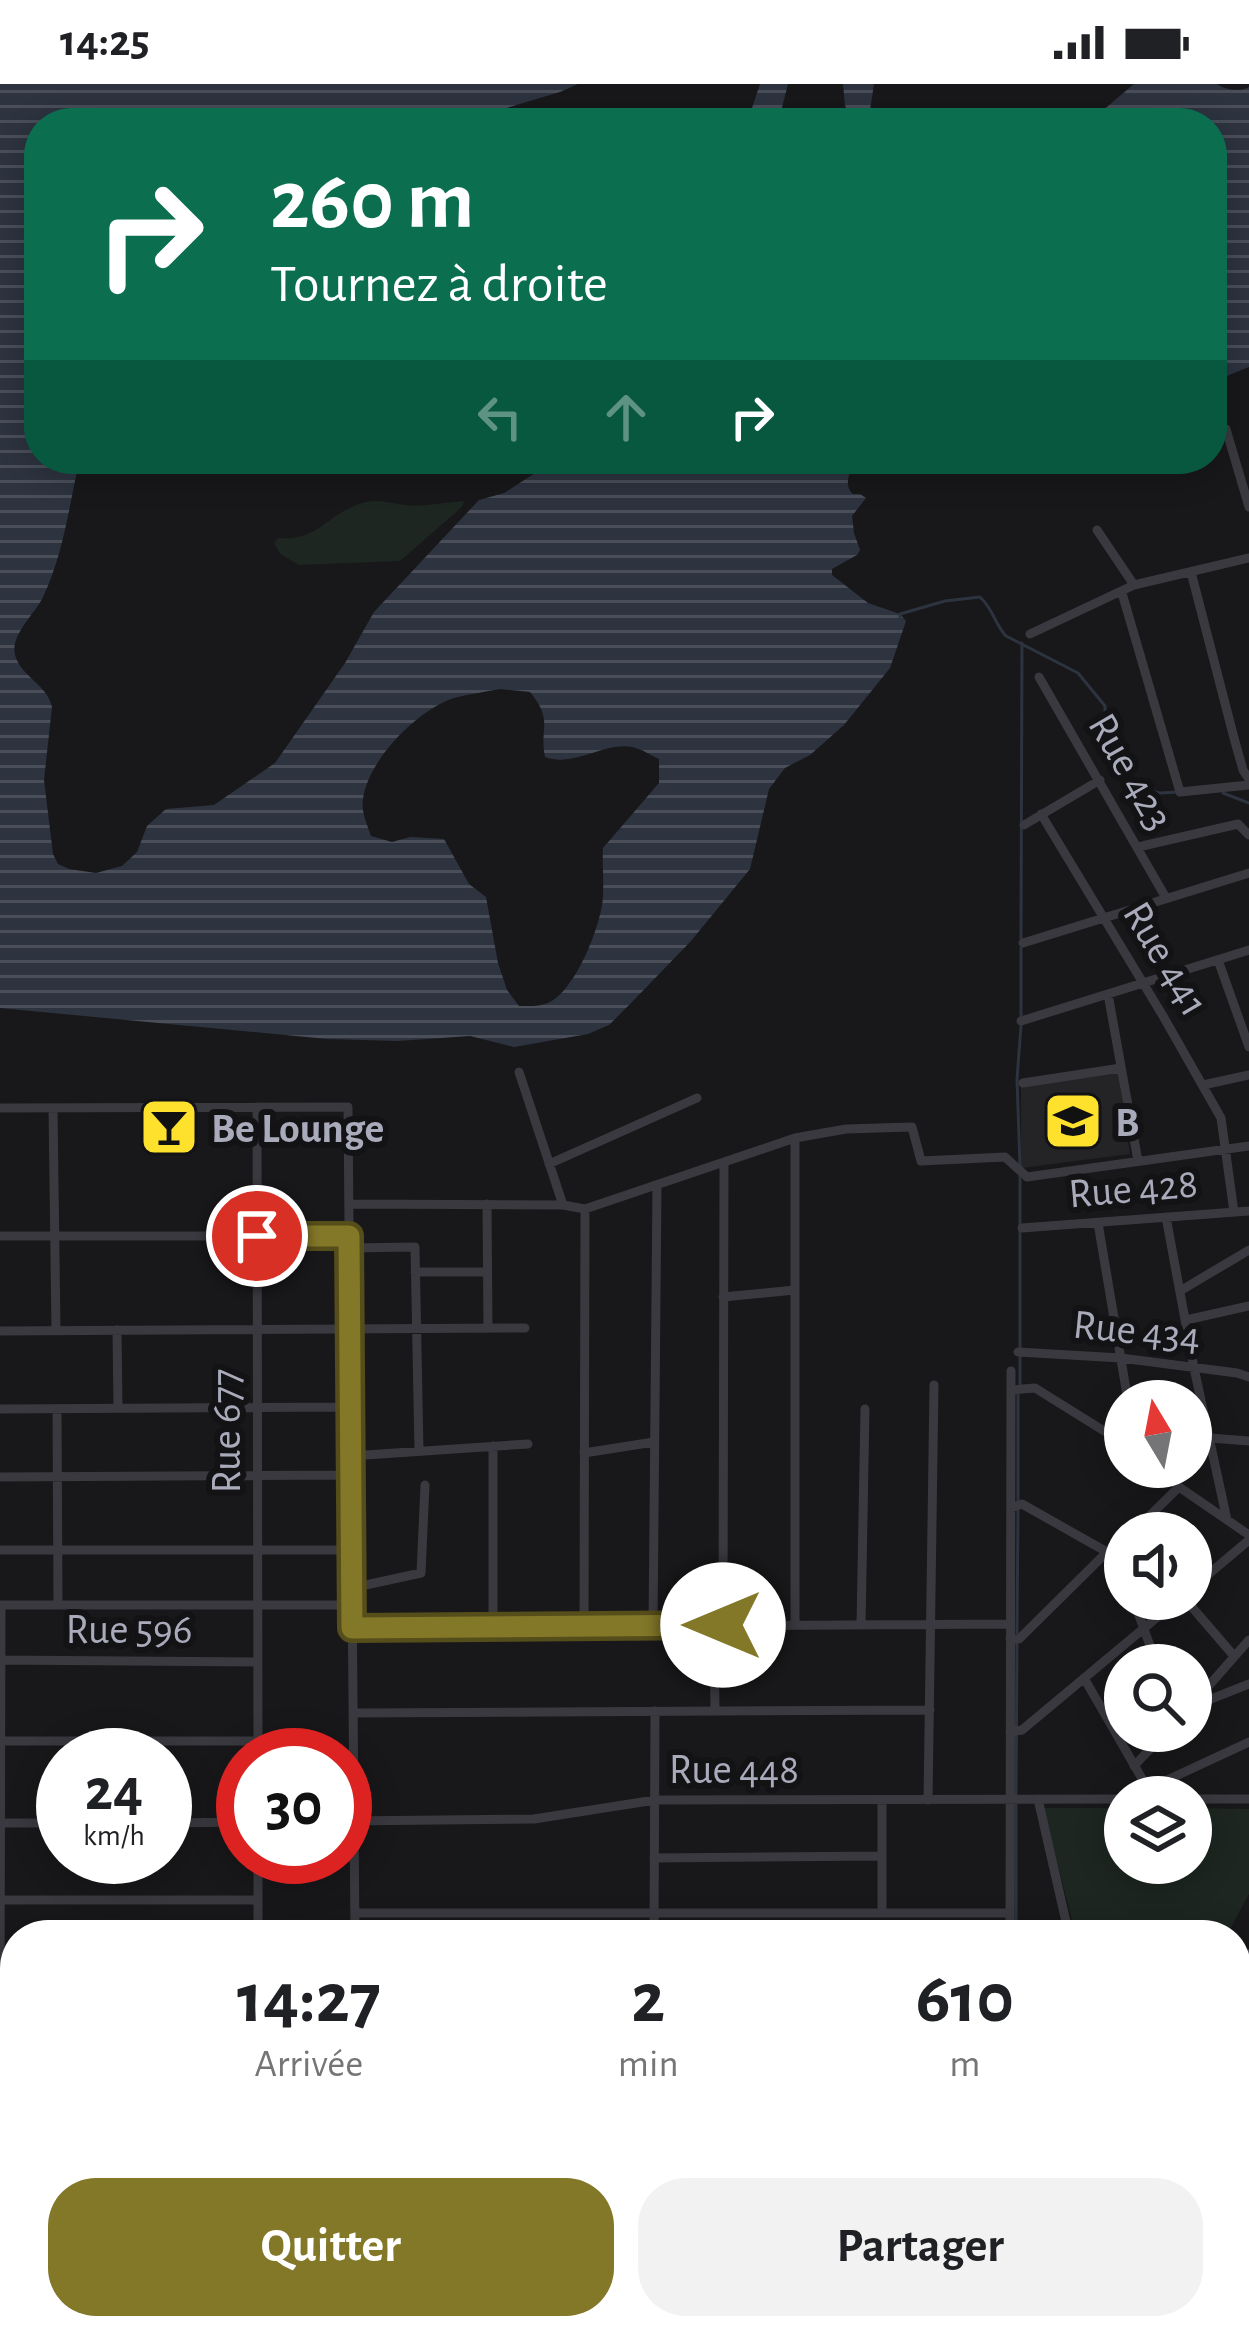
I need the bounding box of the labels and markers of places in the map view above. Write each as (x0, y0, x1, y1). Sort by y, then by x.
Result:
school or university icon: B (1042, 1090, 1104, 1152)
bar icon: Be Lounge (138, 1096, 200, 1158)
place label: B (1115, 1102, 1139, 1144)
place label: Be Lounge (211, 1108, 384, 1150)
pin (206, 1185, 308, 1287)

